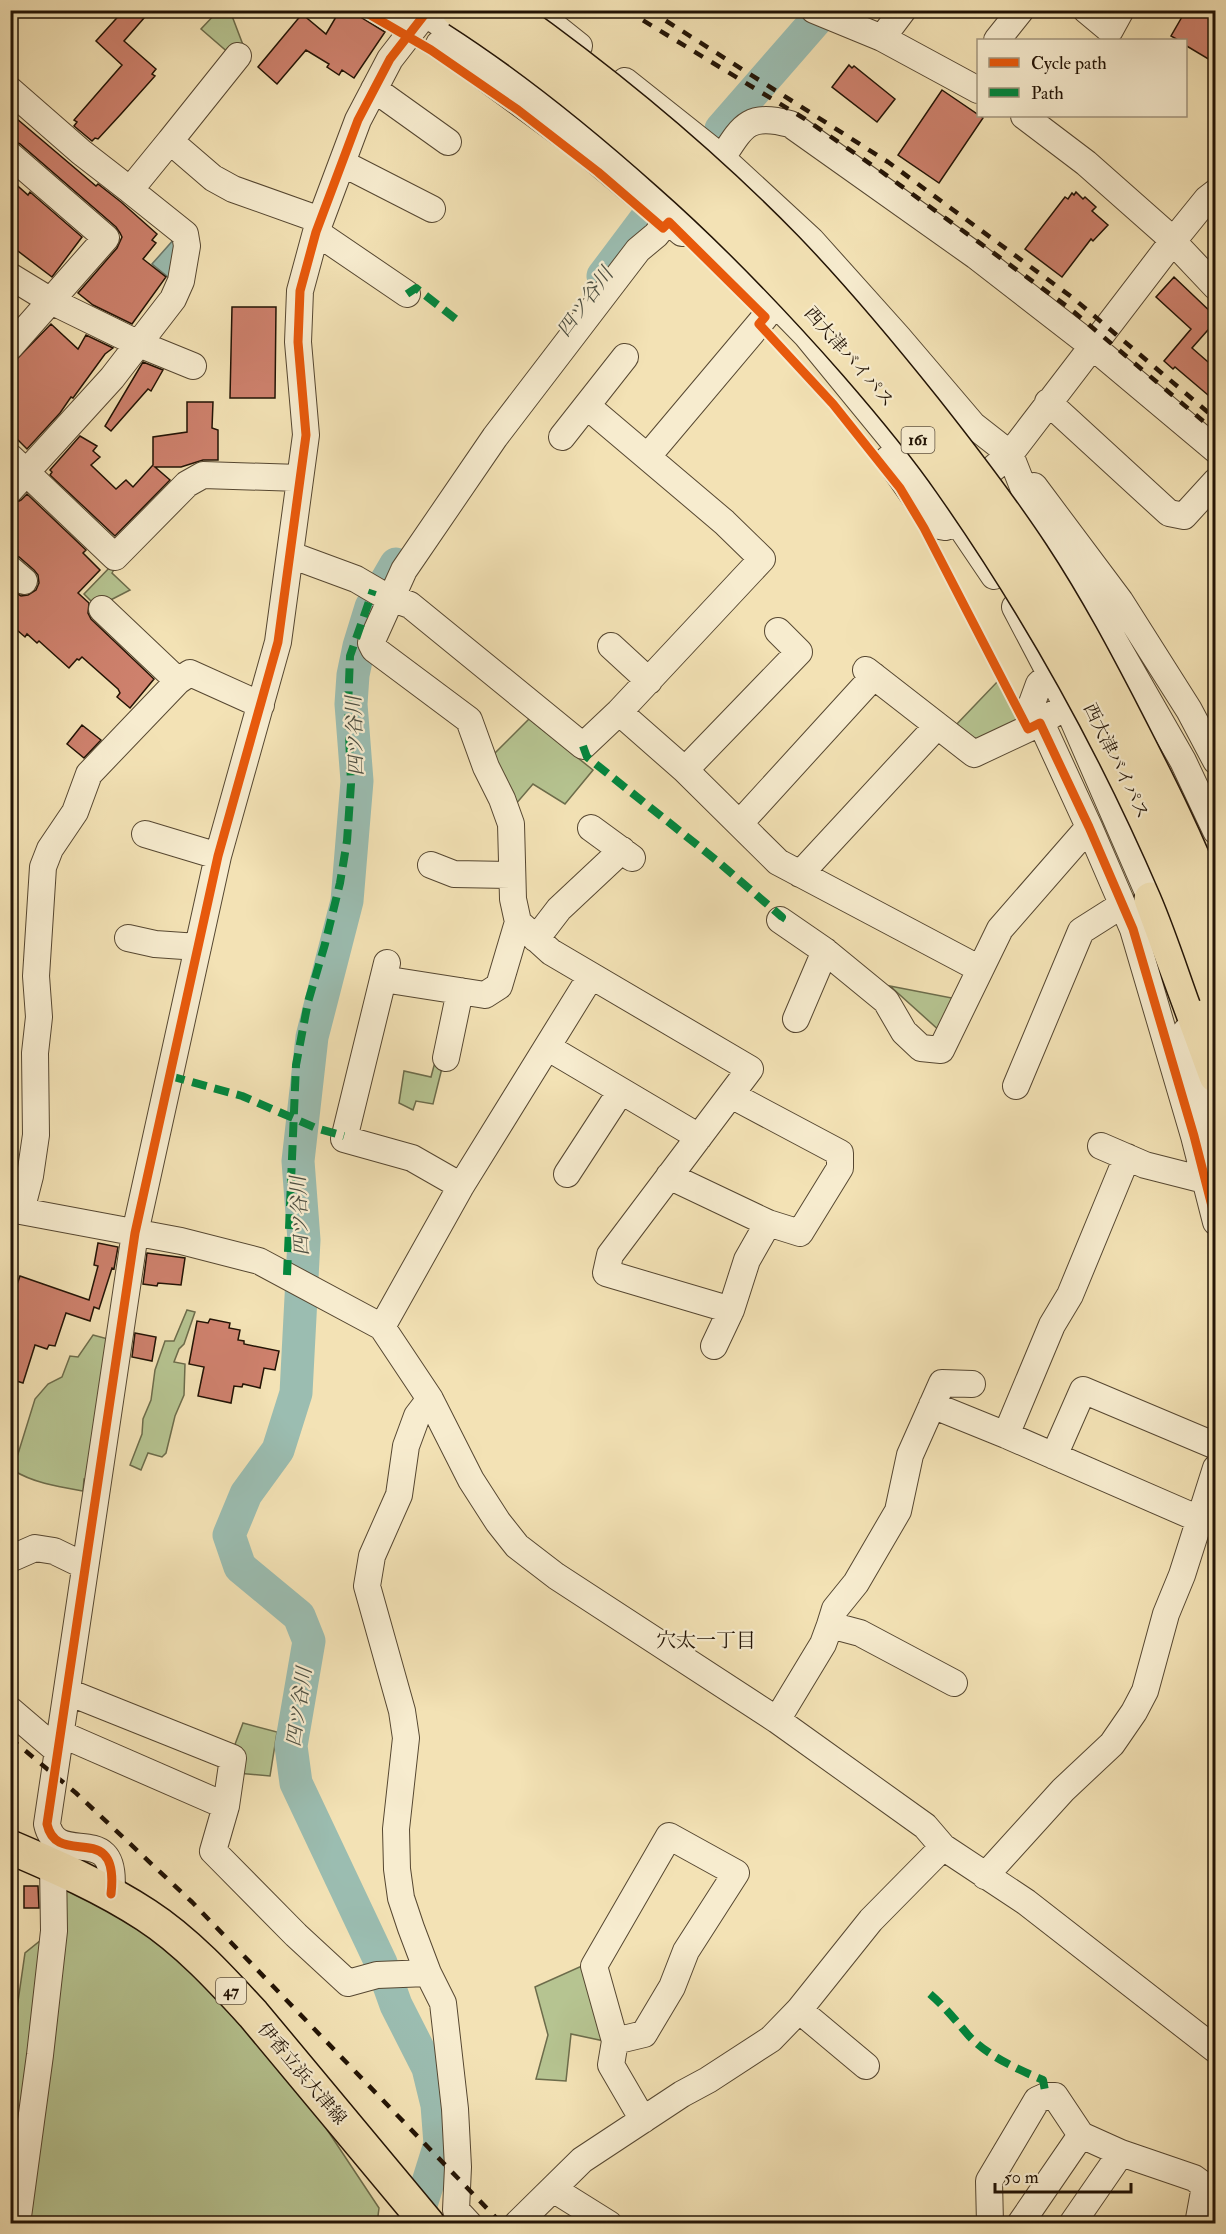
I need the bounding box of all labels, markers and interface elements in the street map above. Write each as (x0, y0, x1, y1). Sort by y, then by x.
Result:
legend (977, 39, 1187, 117)
text: Cycle path (1031, 52, 1107, 75)
text: Path (1031, 82, 1064, 105)
water label: 四ツ谷川 (551, 261, 620, 342)
street label: 西大津バイパス (799, 302, 899, 412)
road number: 161 (902, 427, 934, 453)
water label: 四ツ谷川 (341, 694, 369, 776)
street label: 西大津バイパス (1078, 699, 1154, 823)
water label: 四ツ谷川 (285, 1173, 315, 1257)
district label: 穴太一丁目 (656, 1628, 756, 1653)
water label: 四ツ谷川 (281, 1664, 317, 1748)
road number: 47 (216, 1978, 246, 2004)
street label: 伊香立浜大津線 (253, 2018, 351, 2130)
scale bar (995, 2156, 1132, 2194)
text: 50 m (1004, 2166, 1039, 2189)

